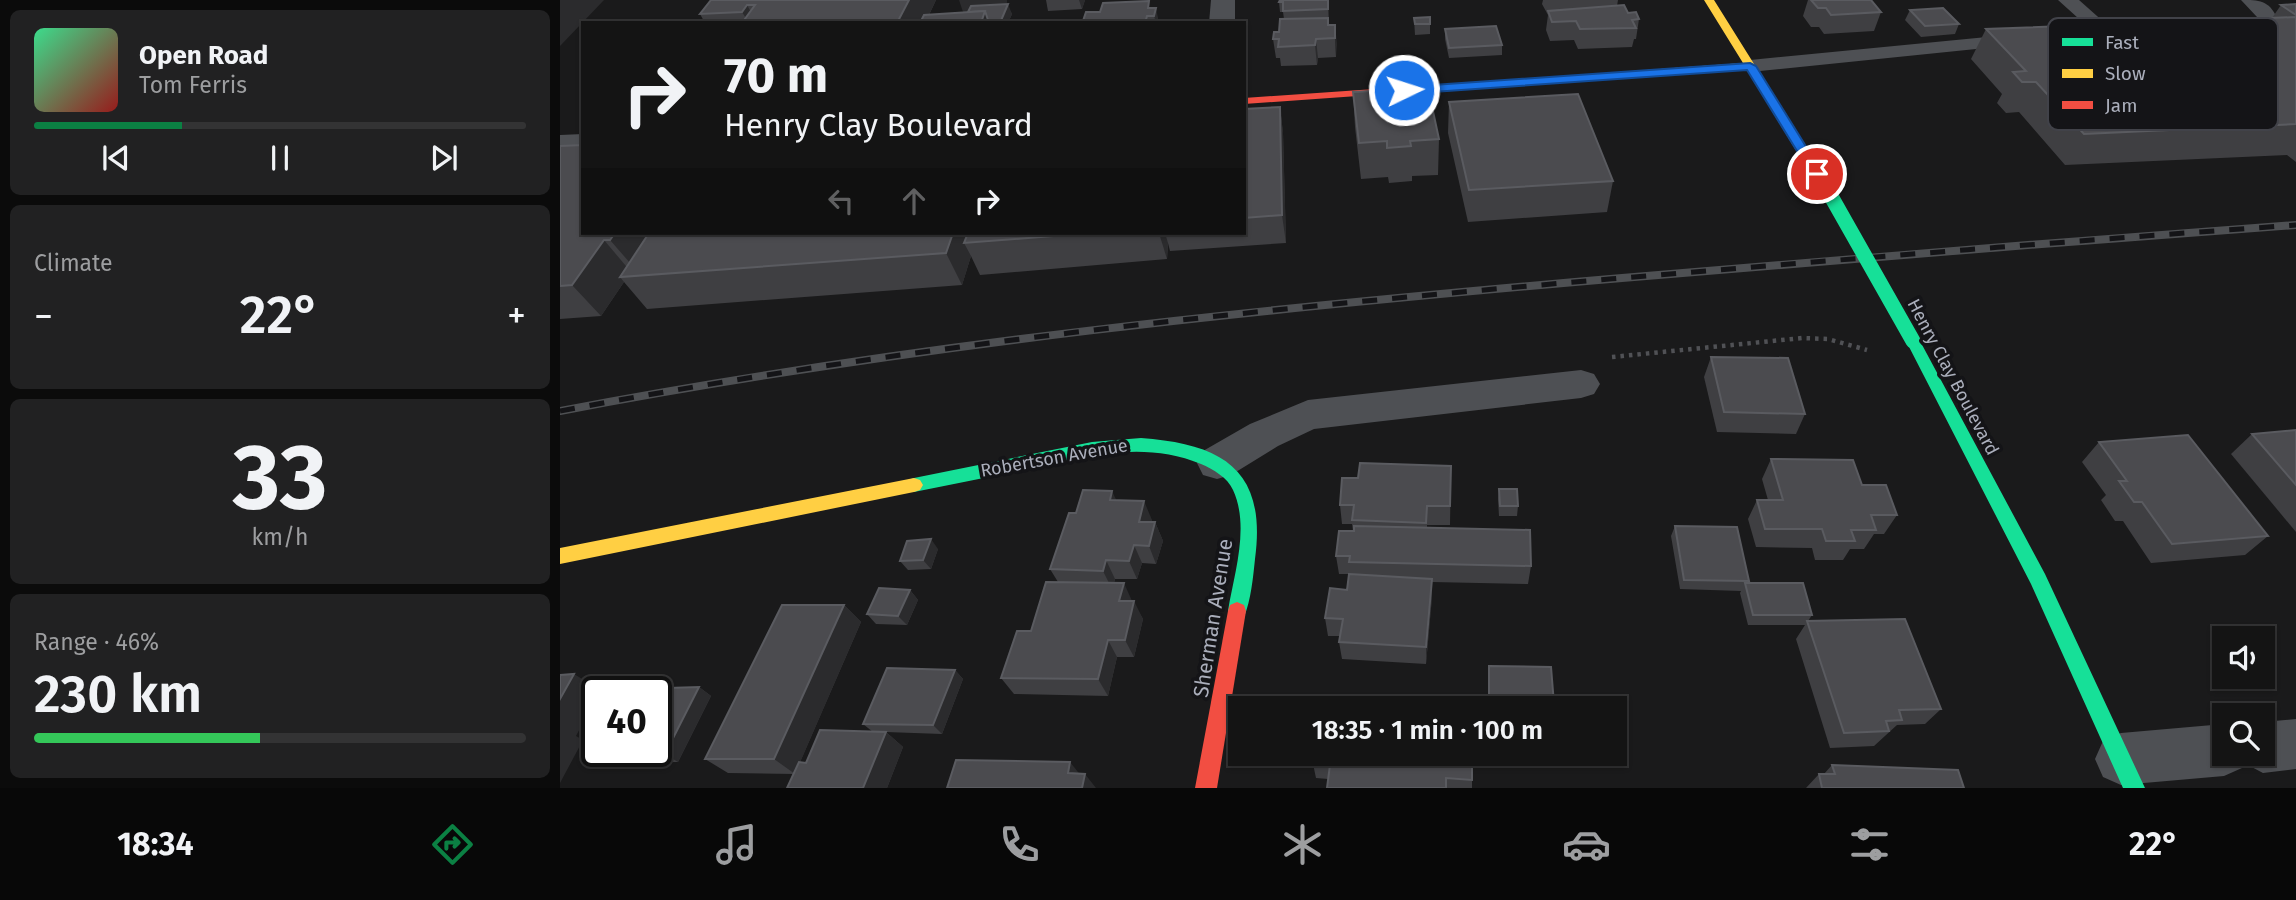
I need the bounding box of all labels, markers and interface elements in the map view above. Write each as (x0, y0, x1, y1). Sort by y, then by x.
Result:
legend (2048, 18, 2278, 130)
text: Fast (2105, 31, 2139, 54)
text: Open Road (139, 40, 268, 71)
text: 70 m (724, 46, 828, 105)
icon: right (609, 49, 700, 140)
position arrow (1367, 53, 1441, 127)
text: Slow (2105, 62, 2146, 85)
text: Tom Ferris (139, 71, 247, 99)
text: Jam (2105, 94, 2137, 117)
text: Henry Clay Boulevard (724, 106, 1033, 144)
icon: previous (97, 139, 135, 177)
icon: pause (261, 139, 299, 177)
icon: next (425, 139, 463, 177)
pin (1787, 144, 1847, 204)
icon: arrive (1798, 155, 1836, 193)
icon: left (822, 182, 860, 220)
icon: ahead (895, 182, 933, 220)
icon: right (968, 182, 1006, 220)
text: Climate (34, 249, 113, 277)
text: 22° (240, 284, 320, 347)
text: − (34, 293, 53, 339)
text: + (507, 293, 526, 339)
street label: Henry Clay Boulevard (1902, 295, 2004, 459)
text: 33 (233, 423, 327, 532)
street label: Robertson Avenue (979, 434, 1129, 482)
text: km/h (252, 523, 308, 551)
street label: Sherman Avenue (1188, 537, 1238, 699)
map controls (2212, 626, 2275, 766)
button: sound (2212, 626, 2275, 689)
text: Range · 46% (34, 628, 159, 656)
text: 230 km (34, 663, 202, 726)
speed limit sign: 40 (581, 676, 672, 767)
button: search (2212, 703, 2275, 766)
text: 18:35 · 1 min · 100 m (1312, 715, 1543, 746)
icon: directions (428, 820, 477, 869)
icon: music (712, 820, 761, 869)
icon: phone (995, 820, 1044, 869)
icon: climate (1278, 820, 1327, 869)
icon: car (1562, 820, 1611, 869)
icon: filters (1845, 820, 1894, 869)
text: 18:34 (117, 825, 194, 863)
text: 22° (2129, 825, 2179, 863)

